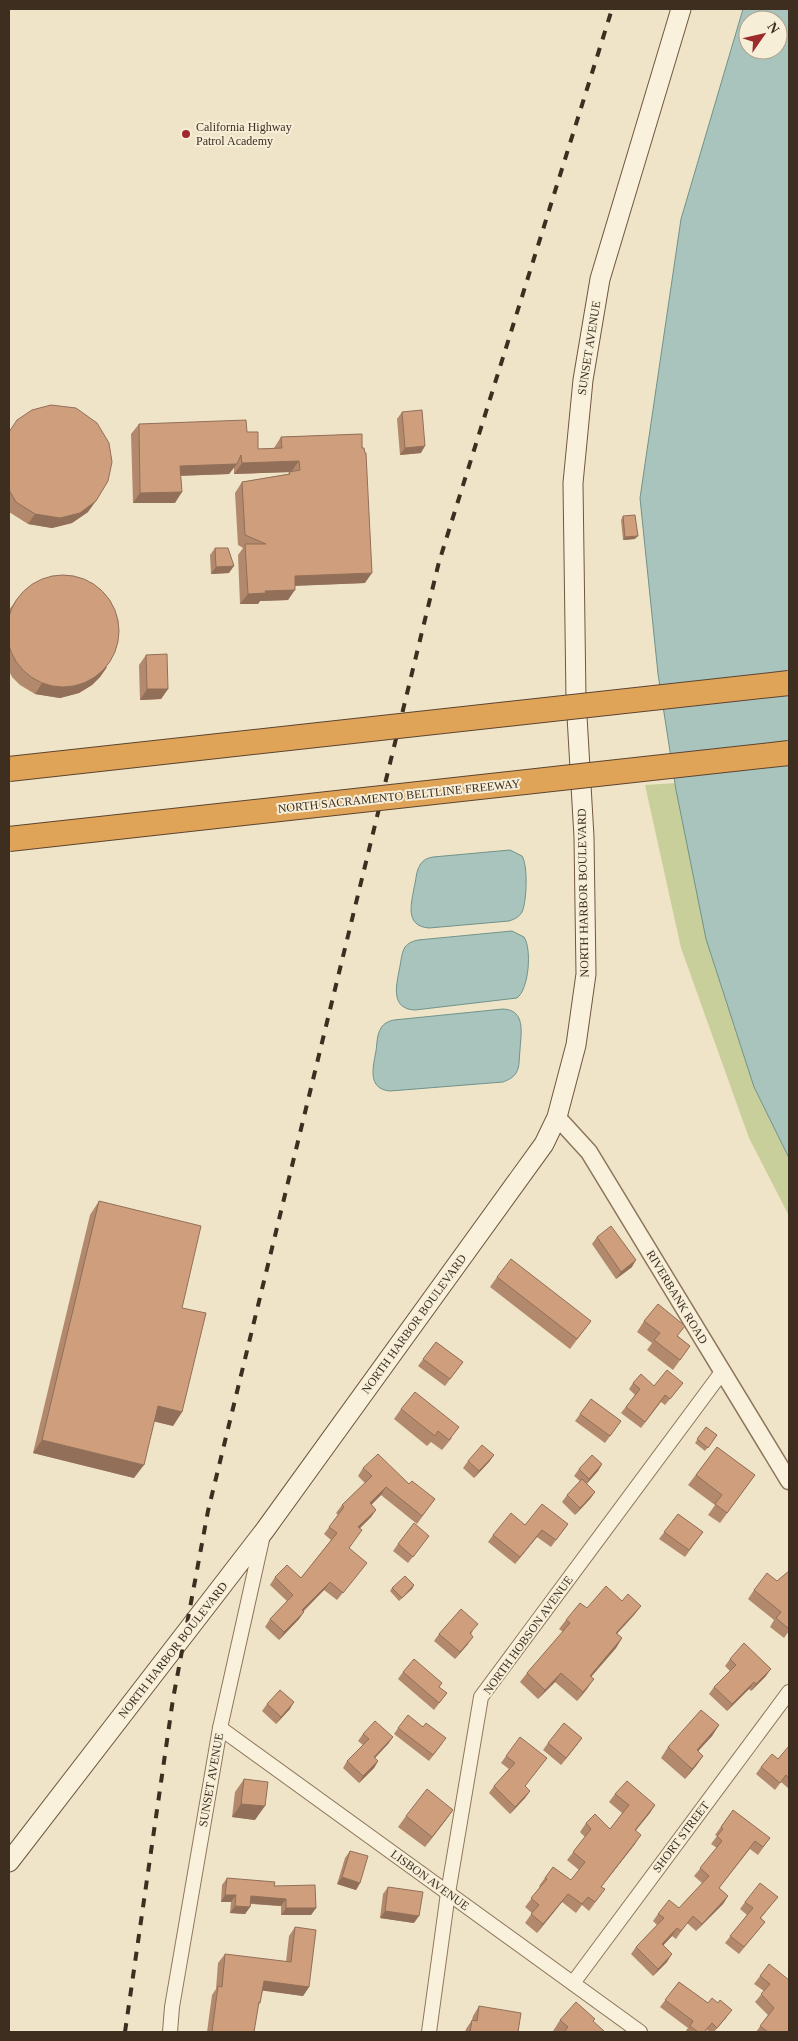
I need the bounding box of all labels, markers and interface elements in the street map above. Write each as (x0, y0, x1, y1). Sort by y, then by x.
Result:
north arrow (738, 10, 788, 60)
text: N (764, 20, 782, 36)
place label: California Highway Patrol Academy (196, 120, 292, 148)
marker: California Highway Patrol Academy (180, 128, 192, 140)
street label: SUNSET AVENUE (575, 300, 603, 396)
street label: NORTH SACRAMENTO BELTLINE FREEWAY (277, 776, 521, 816)
street label: NORTH HARBOR BOULEVARD (575, 808, 591, 978)
street label: RIVERBANK ROAD (643, 1248, 711, 1347)
street label: NORTH HARBOR BOULEVARD (359, 1251, 470, 1397)
street label: NORTH HOBSON AVENUE (480, 1573, 576, 1697)
street label: NORTH HARBOR BOULEVARD (115, 1579, 231, 1721)
street label: SUNSET AVENUE (196, 1732, 226, 1828)
street label: SHORT STREET (650, 1798, 713, 1875)
street label: LISBON AVENUE (388, 1847, 472, 1913)

